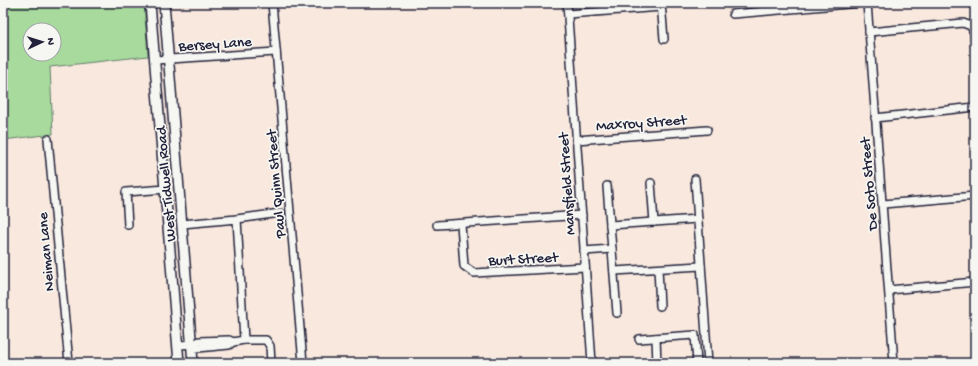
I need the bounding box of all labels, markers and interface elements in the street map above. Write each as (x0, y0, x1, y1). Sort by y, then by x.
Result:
north arrow (22, 22, 62, 62)
street label: Bersey Lane (177, 33, 253, 57)
text: N (44, 37, 56, 45)
street label: Maxroy Street (595, 112, 689, 136)
street label: West Tidwell Road (153, 124, 181, 242)
street label: Paul Quinn Street (263, 127, 291, 240)
street label: Mansfield Street (555, 130, 581, 236)
street label: De Soto Street (857, 135, 883, 232)
street label: Neiman Lane (35, 211, 59, 292)
street label: Burt Street (487, 249, 560, 271)

